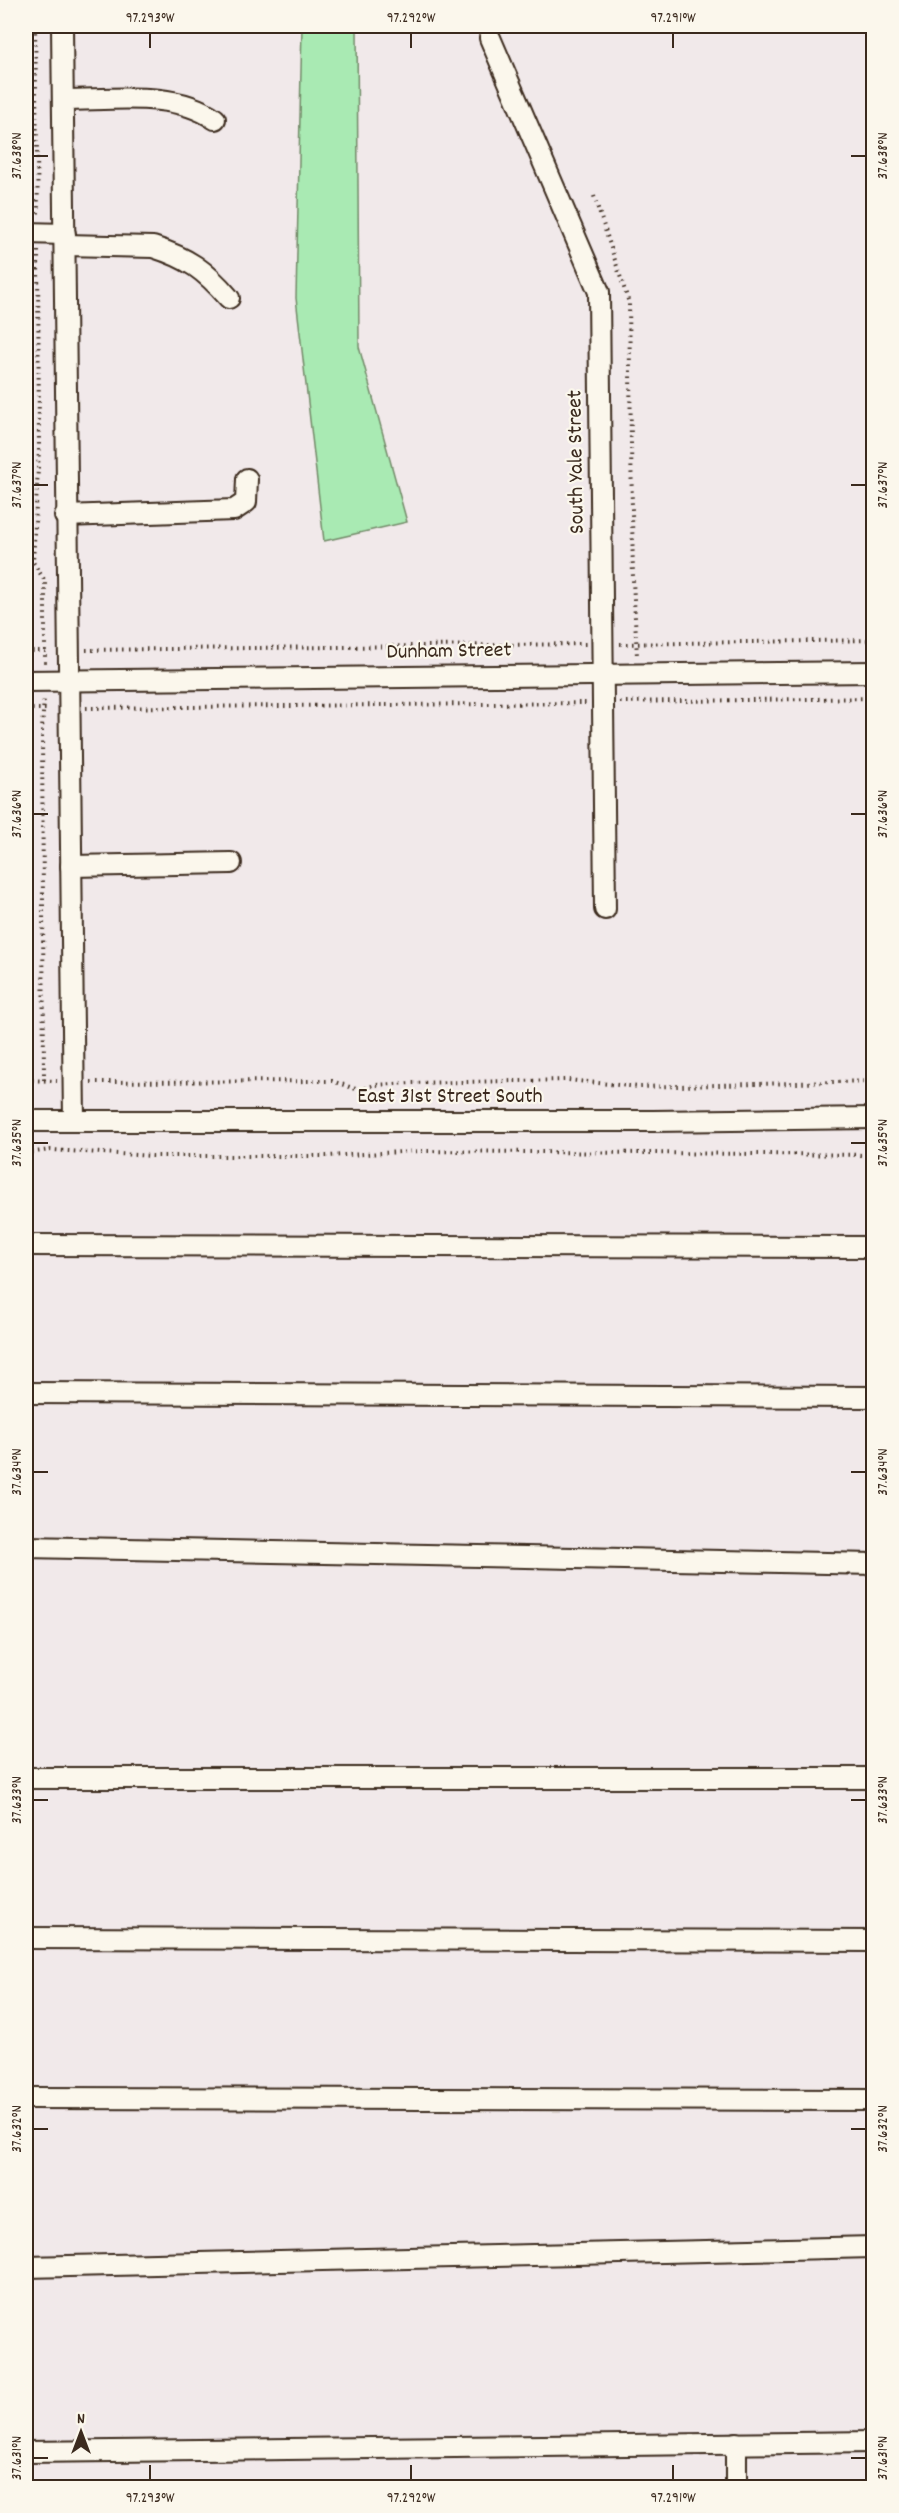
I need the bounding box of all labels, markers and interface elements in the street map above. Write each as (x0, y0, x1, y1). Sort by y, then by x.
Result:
text: 97.293°W (126, 8, 175, 30)
text: 97.292°W (387, 8, 436, 30)
text: 97.291°W (650, 8, 696, 30)
text: 37.638°N (7, 132, 29, 180)
text: 37.638°N (873, 132, 895, 180)
street label: South Yale Street (560, 390, 594, 534)
text: 37.637°N (7, 462, 29, 508)
text: 37.637°N (873, 462, 895, 508)
street label: Dunham Street (386, 635, 512, 669)
text: 37.636°N (7, 790, 29, 838)
text: 37.636°N (873, 790, 895, 838)
street label: East 31st Street South (357, 1082, 543, 1113)
text: 37.635°N (7, 1119, 29, 1167)
text: 37.635°N (873, 1119, 895, 1167)
text: 37.634°N (7, 1448, 29, 1496)
text: 37.634°N (873, 1448, 895, 1496)
text: 37.633°N (7, 1776, 29, 1824)
text: 37.633°N (873, 1776, 895, 1824)
text: 37.632°N (7, 2105, 29, 2153)
text: 37.632°N (873, 2105, 895, 2153)
north arrow (51, 2402, 111, 2462)
text: N (77, 2408, 85, 2431)
text: 37.631°N (7, 2436, 29, 2480)
text: 37.631°N (873, 2436, 895, 2480)
text: 97.293°W (126, 2488, 175, 2510)
text: 97.292°W (387, 2488, 436, 2510)
text: 97.291°W (650, 2488, 696, 2510)

